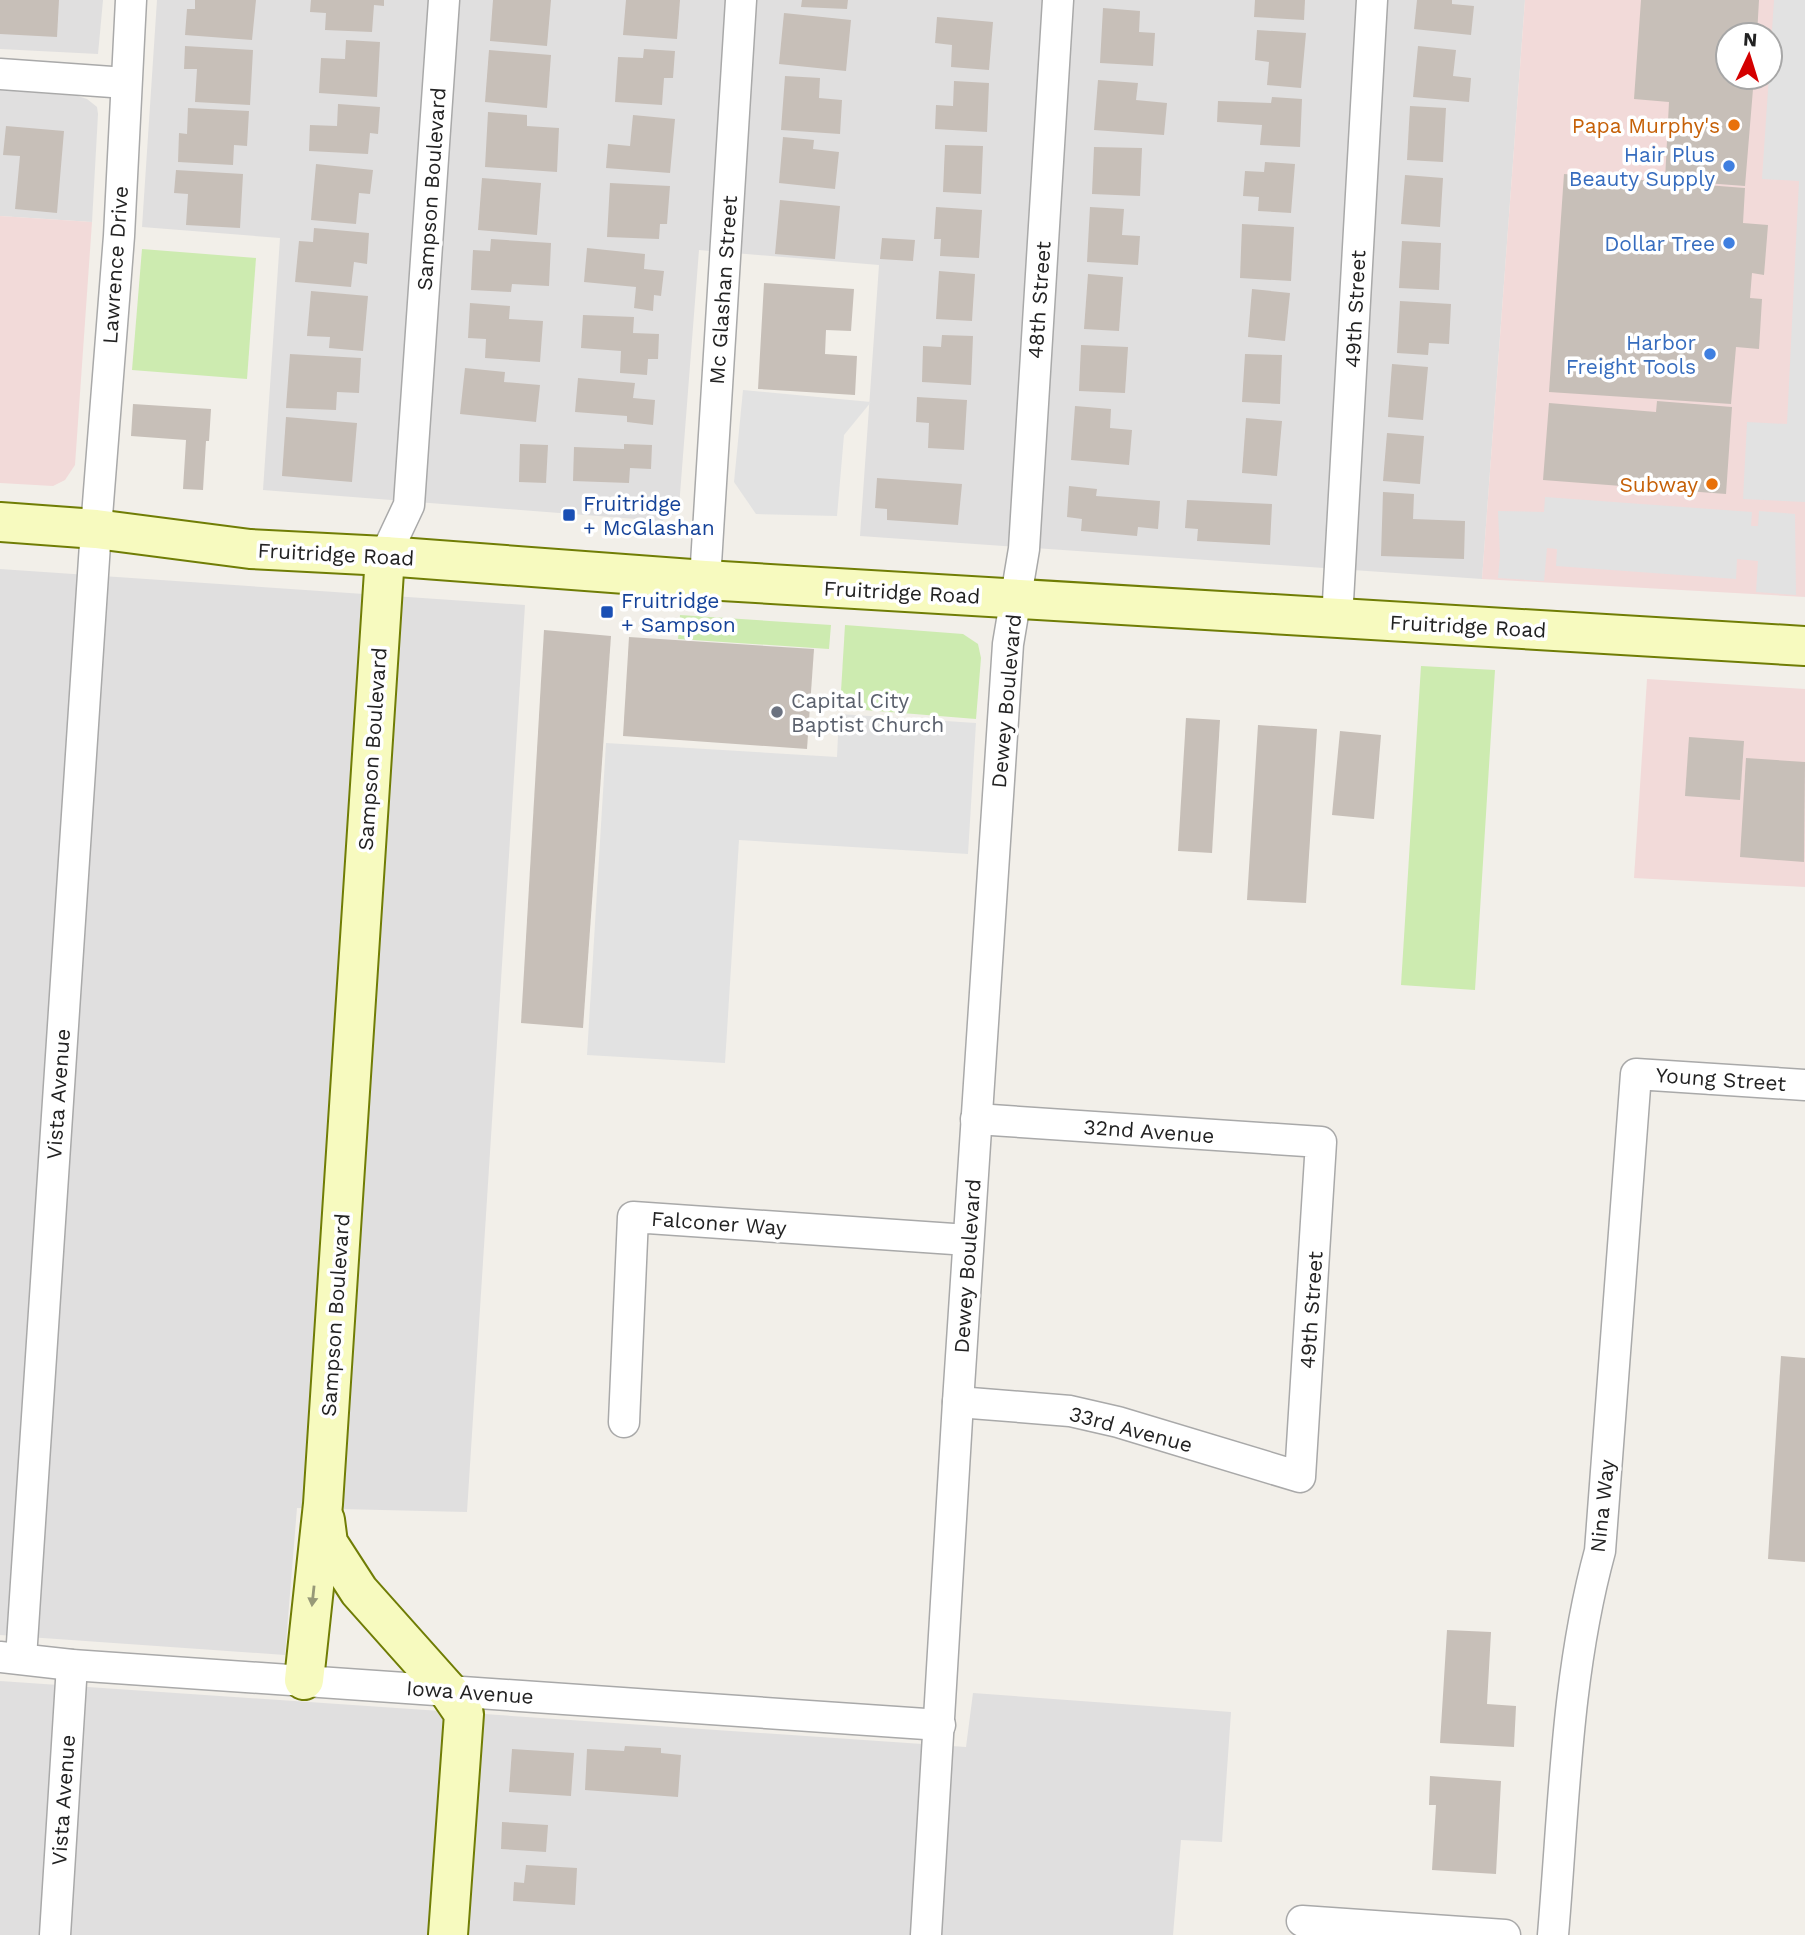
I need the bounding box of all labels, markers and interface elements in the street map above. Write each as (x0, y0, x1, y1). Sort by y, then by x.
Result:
north arrow (1714, 21, 1784, 91)
text: N (1742, 28, 1758, 52)
street label: Sampson Boulevard (411, 87, 451, 291)
place label: Papa Murphy's (1572, 113, 1720, 138)
marker: Papa Murphy's (1726, 117, 1742, 133)
place label: Hair Plus Beauty Supply (1569, 142, 1715, 191)
marker: Hair Plus Beauty Supply (1721, 158, 1737, 174)
street label: Lawrence Drive (97, 185, 133, 345)
street label: Mc Glashan Street (704, 194, 742, 385)
place label: Dollar Tree (1604, 231, 1715, 256)
marker: Dollar Tree (1721, 235, 1737, 251)
street label: 48th Street (1022, 240, 1056, 360)
street label: 49th Street (1339, 249, 1371, 369)
place label: Harbor Freight Tools (1566, 330, 1696, 379)
marker: Harbor Freight Tools (1702, 346, 1718, 362)
place label: Subway (1619, 472, 1698, 497)
marker: Subway (1704, 476, 1720, 492)
place label: Fruitridge + McGlashan (583, 491, 715, 540)
marker: Fruitridge + McGlashan (561, 507, 577, 523)
street label: Fruitridge Road (257, 537, 415, 571)
street label: Fruitridge Road (823, 575, 981, 609)
place label: Fruitridge + Sampson (621, 588, 736, 637)
marker: Fruitridge + Sampson (599, 604, 615, 620)
street label: Fruitridge Road (1389, 609, 1547, 643)
street label: Dewey Boulevard (986, 613, 1026, 789)
street label: Sampson Boulevard (352, 647, 392, 851)
place label: Capital City Baptist Church (791, 688, 944, 737)
marker: Capital City Baptist Church (769, 704, 785, 720)
street label: Vista Avenue (41, 1028, 75, 1160)
street label: Young Street (1655, 1062, 1787, 1096)
street label: 32nd Avenue (1083, 1114, 1215, 1148)
street label: Dewey Boulevard (948, 1178, 986, 1354)
street label: Falconer Way (650, 1206, 788, 1240)
street label: Sampson Boulevard (315, 1213, 355, 1417)
street label: 49th Street (1294, 1250, 1328, 1370)
street label: 33rd Avenue (1067, 1401, 1195, 1457)
street label: Nina Way (1585, 1458, 1619, 1554)
one-way arrow (307, 1585, 318, 1607)
street label: Iowa Avenue (405, 1675, 535, 1709)
street label: Vista Avenue (46, 1734, 80, 1866)

